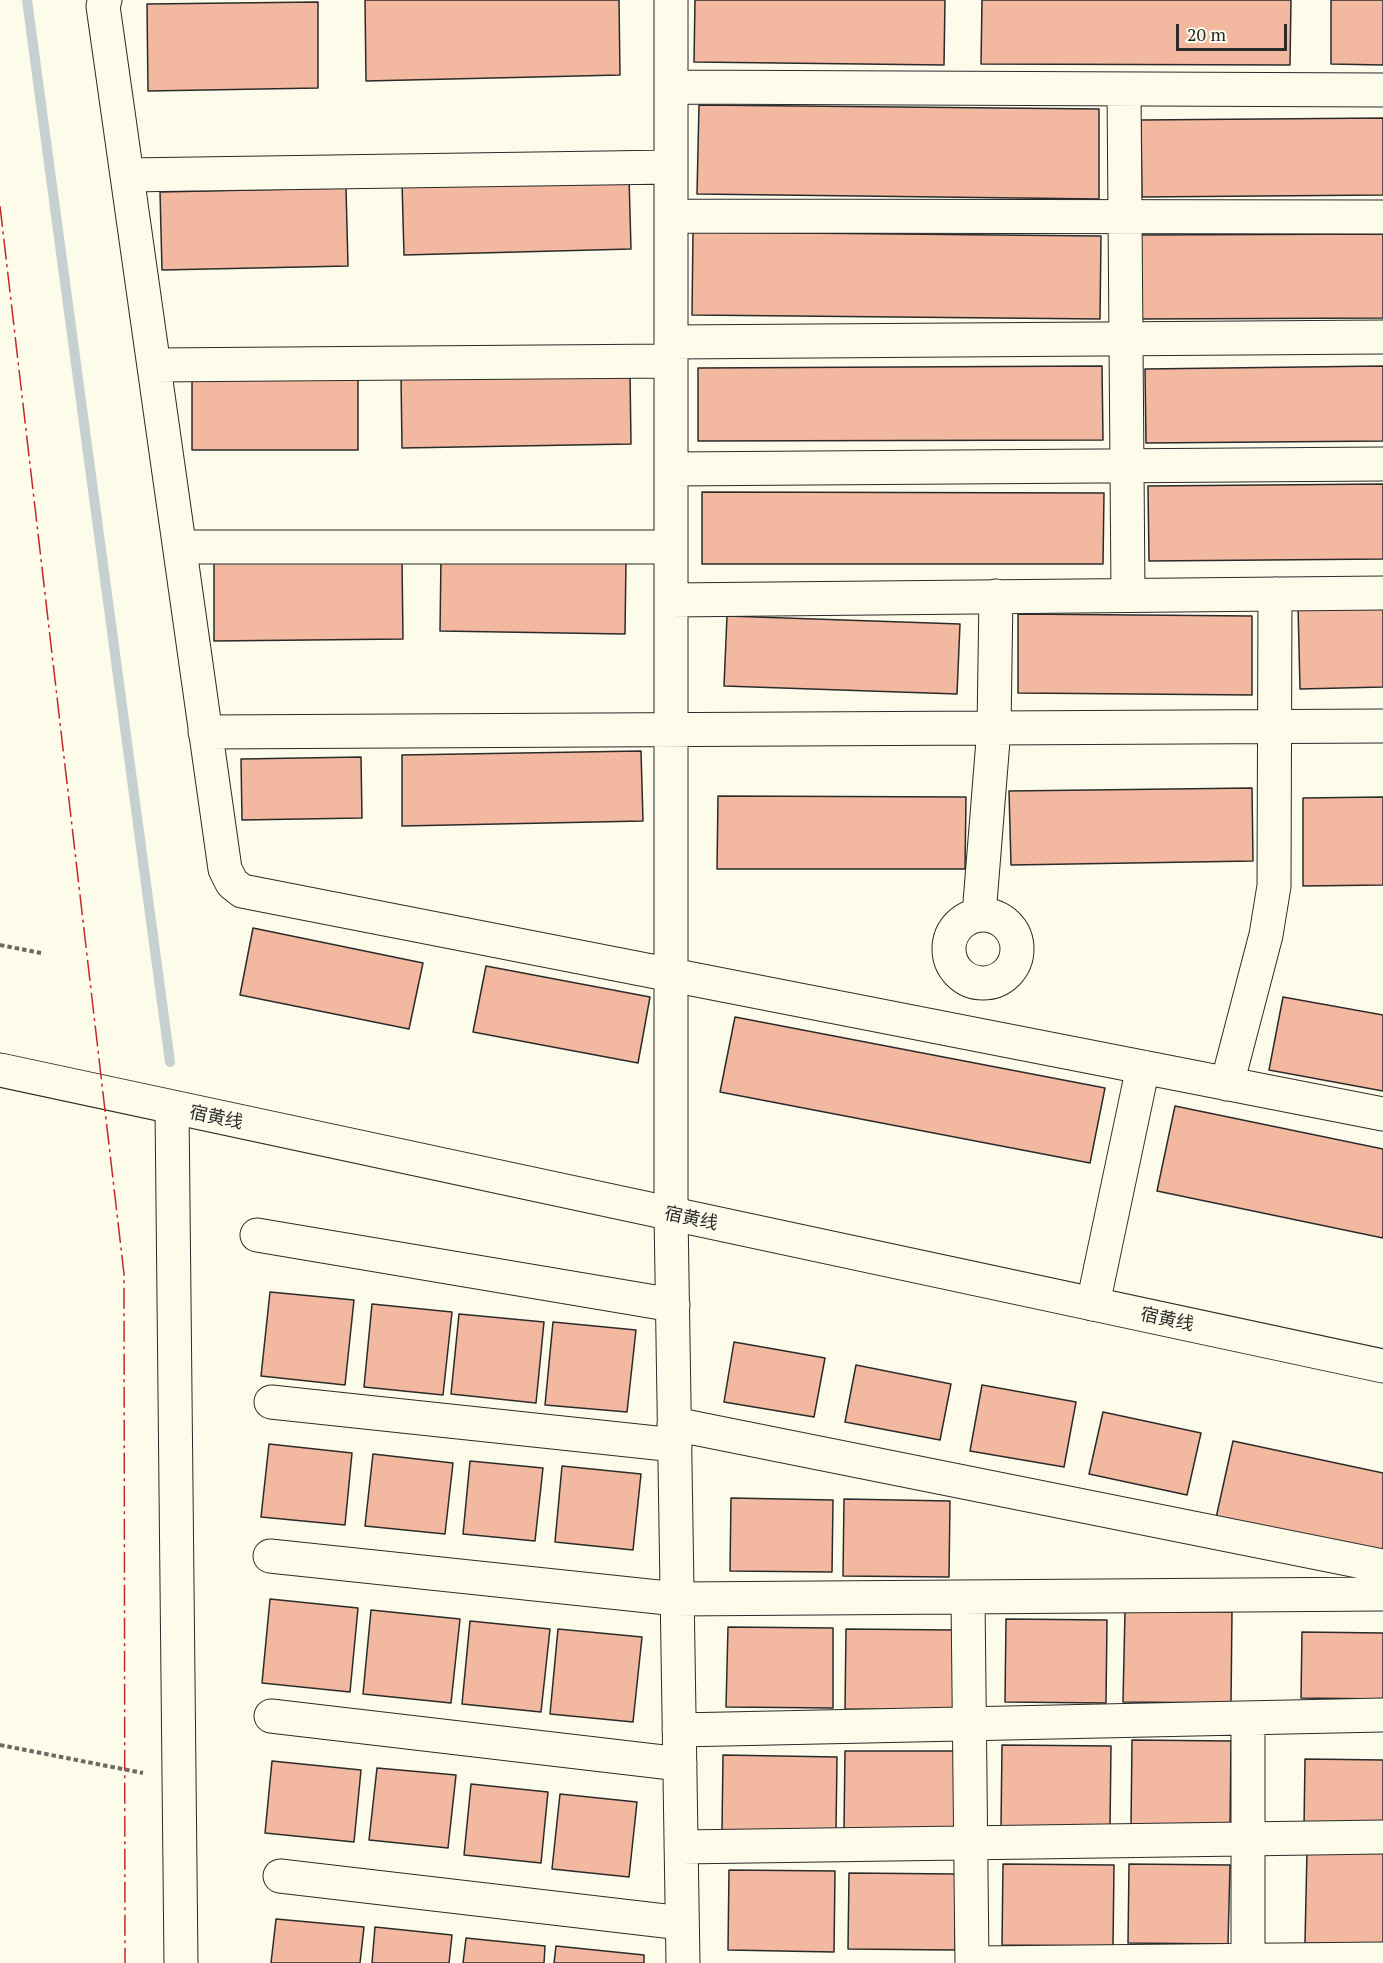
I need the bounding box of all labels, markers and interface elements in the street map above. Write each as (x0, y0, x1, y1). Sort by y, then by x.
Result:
scale bar (1179, 12, 1290, 50)
text: 20 m (1187, 22, 1226, 46)
street label: 宿黄线 (187, 1102, 245, 1134)
street label: 宿黄线 (662, 1203, 720, 1235)
street label: 宿黄线 (1138, 1304, 1196, 1336)

